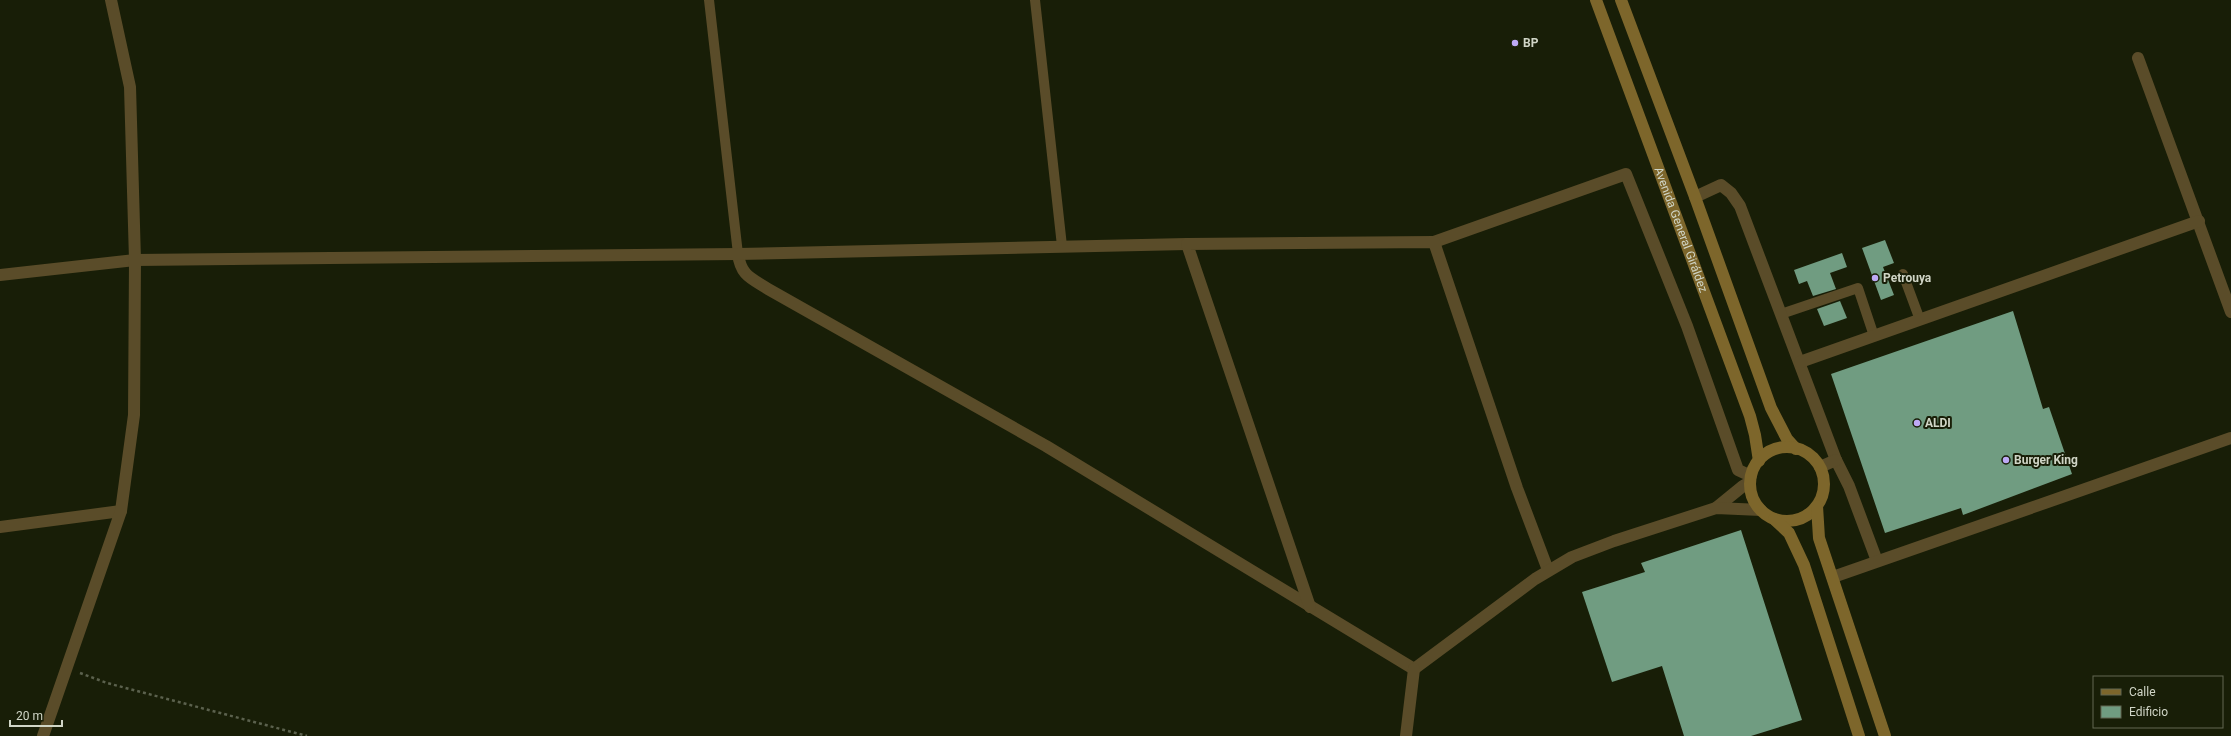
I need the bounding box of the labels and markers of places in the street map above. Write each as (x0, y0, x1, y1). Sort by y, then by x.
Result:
place label: BP (1523, 36, 1539, 50)
marker: BP (1510, 38, 1520, 48)
place label: Petrouya (1883, 271, 1932, 285)
marker: Petrouya (1870, 273, 1880, 283)
place label: ALDI (1925, 416, 1951, 430)
marker: ALDI (1912, 418, 1922, 428)
place label: Burger King (2014, 453, 2078, 467)
marker: Burger King (2001, 455, 2011, 465)

